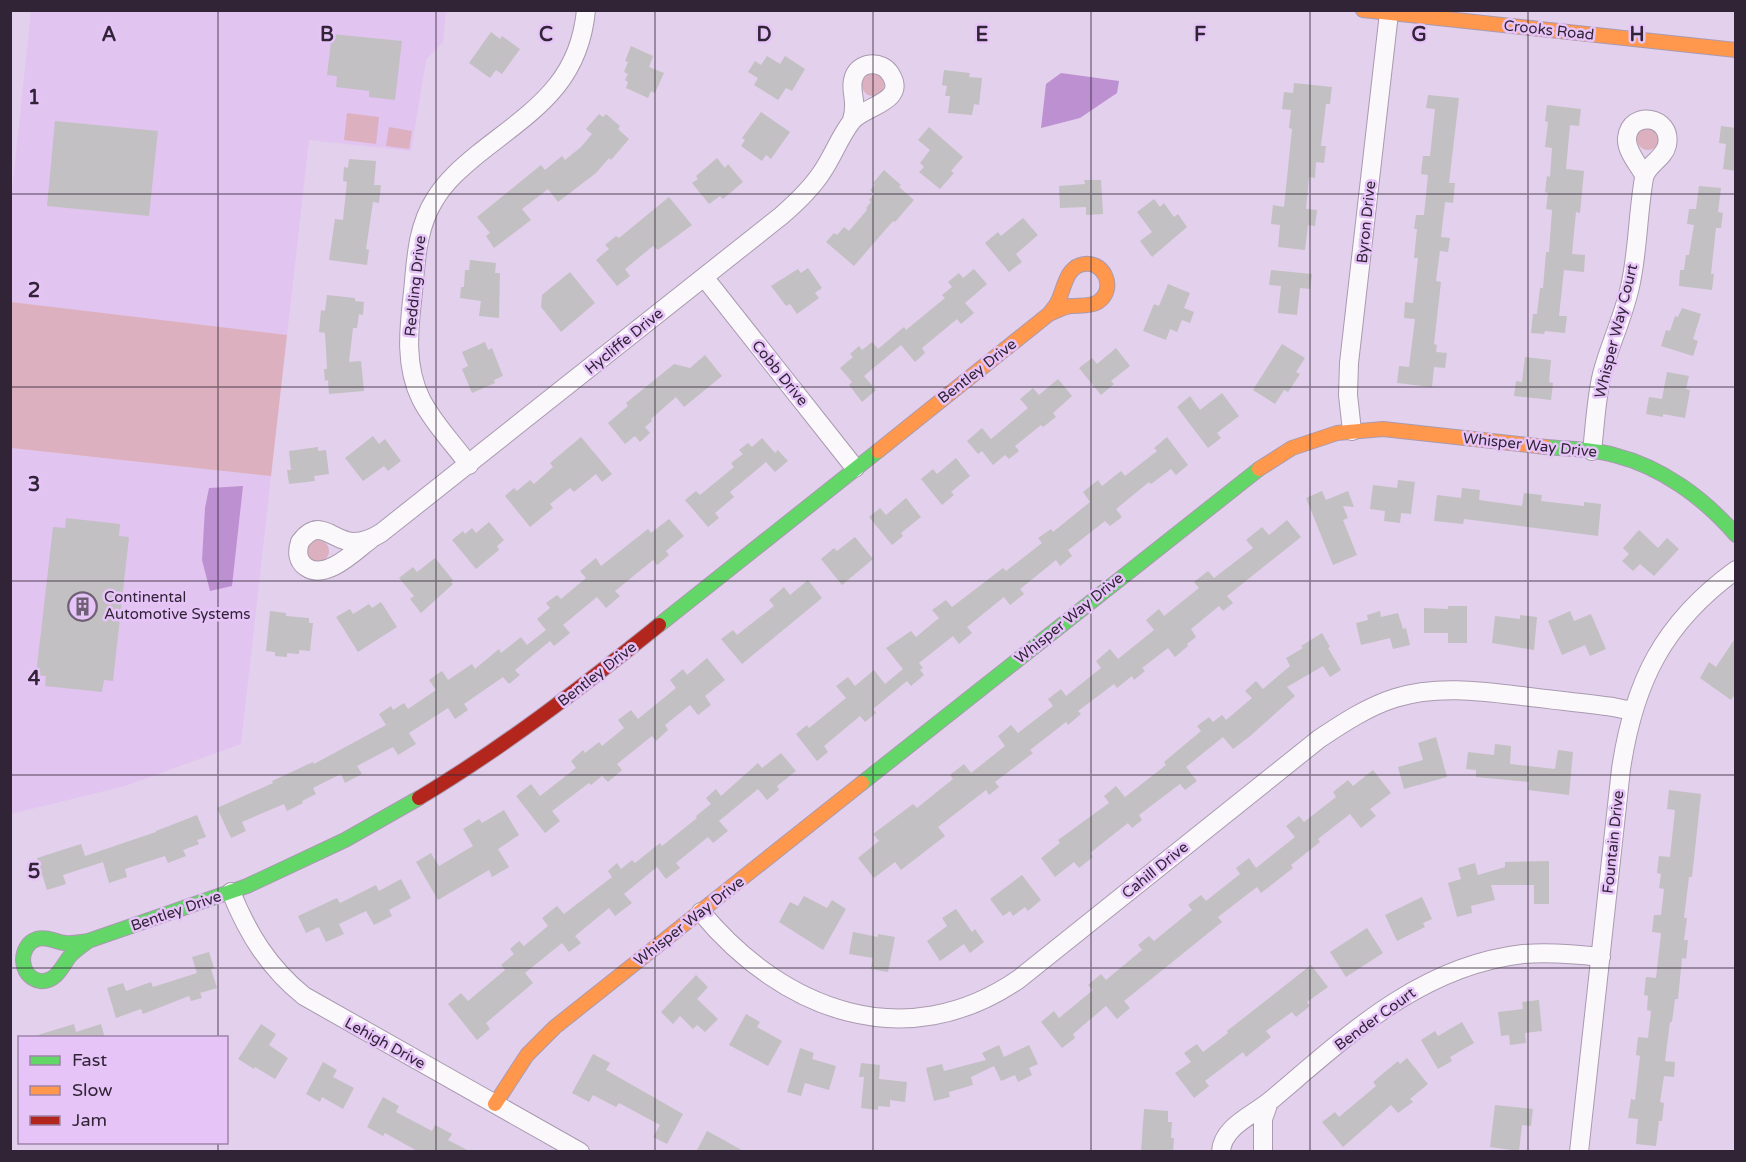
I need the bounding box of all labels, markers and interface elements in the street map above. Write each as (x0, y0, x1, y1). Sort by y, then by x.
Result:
street label: Crooks Road (1503, 16, 1595, 44)
text: A (102, 23, 117, 47)
text: B (320, 23, 334, 47)
text: C (539, 23, 553, 47)
text: D (756, 23, 772, 47)
text: E (976, 23, 989, 47)
text: F (1194, 23, 1206, 47)
text: G (1411, 23, 1427, 47)
text: H (1629, 23, 1645, 47)
text: 1 (28, 86, 40, 110)
street label: Byron Drive (1353, 180, 1379, 264)
street label: Redding Drive (401, 235, 429, 337)
street label: Whisper Way Court (1591, 262, 1641, 400)
text: 2 (28, 279, 40, 303)
street label: Hycliffe Drive (581, 304, 667, 378)
street label: Bentley Drive (934, 335, 1020, 407)
street label: Cobb Drive (748, 337, 812, 409)
street label: Whisper Way Drive (1462, 429, 1598, 461)
text: 3 (28, 473, 40, 497)
street label: Whisper Way Drive (1011, 569, 1127, 667)
place label: Continental Automotive Systems (104, 588, 250, 623)
building icon: Continental Automotive Systems (67, 590, 99, 622)
street label: Bentley Drive (554, 638, 640, 710)
text: 4 (28, 667, 41, 691)
street label: Fountain Drive (1599, 790, 1627, 894)
street label: Cahill Drive (1118, 838, 1192, 902)
text: 5 (28, 860, 40, 884)
street label: Whisper Way Drive (630, 872, 748, 970)
street label: Bentley Drive (128, 887, 224, 935)
street label: Bender Court (1331, 984, 1419, 1054)
street label: Lehigh Drive (342, 1013, 428, 1073)
legend (18, 1036, 228, 1144)
text: Fast (72, 1049, 107, 1071)
text: Slow (72, 1079, 113, 1101)
text: Jam (72, 1109, 107, 1131)

